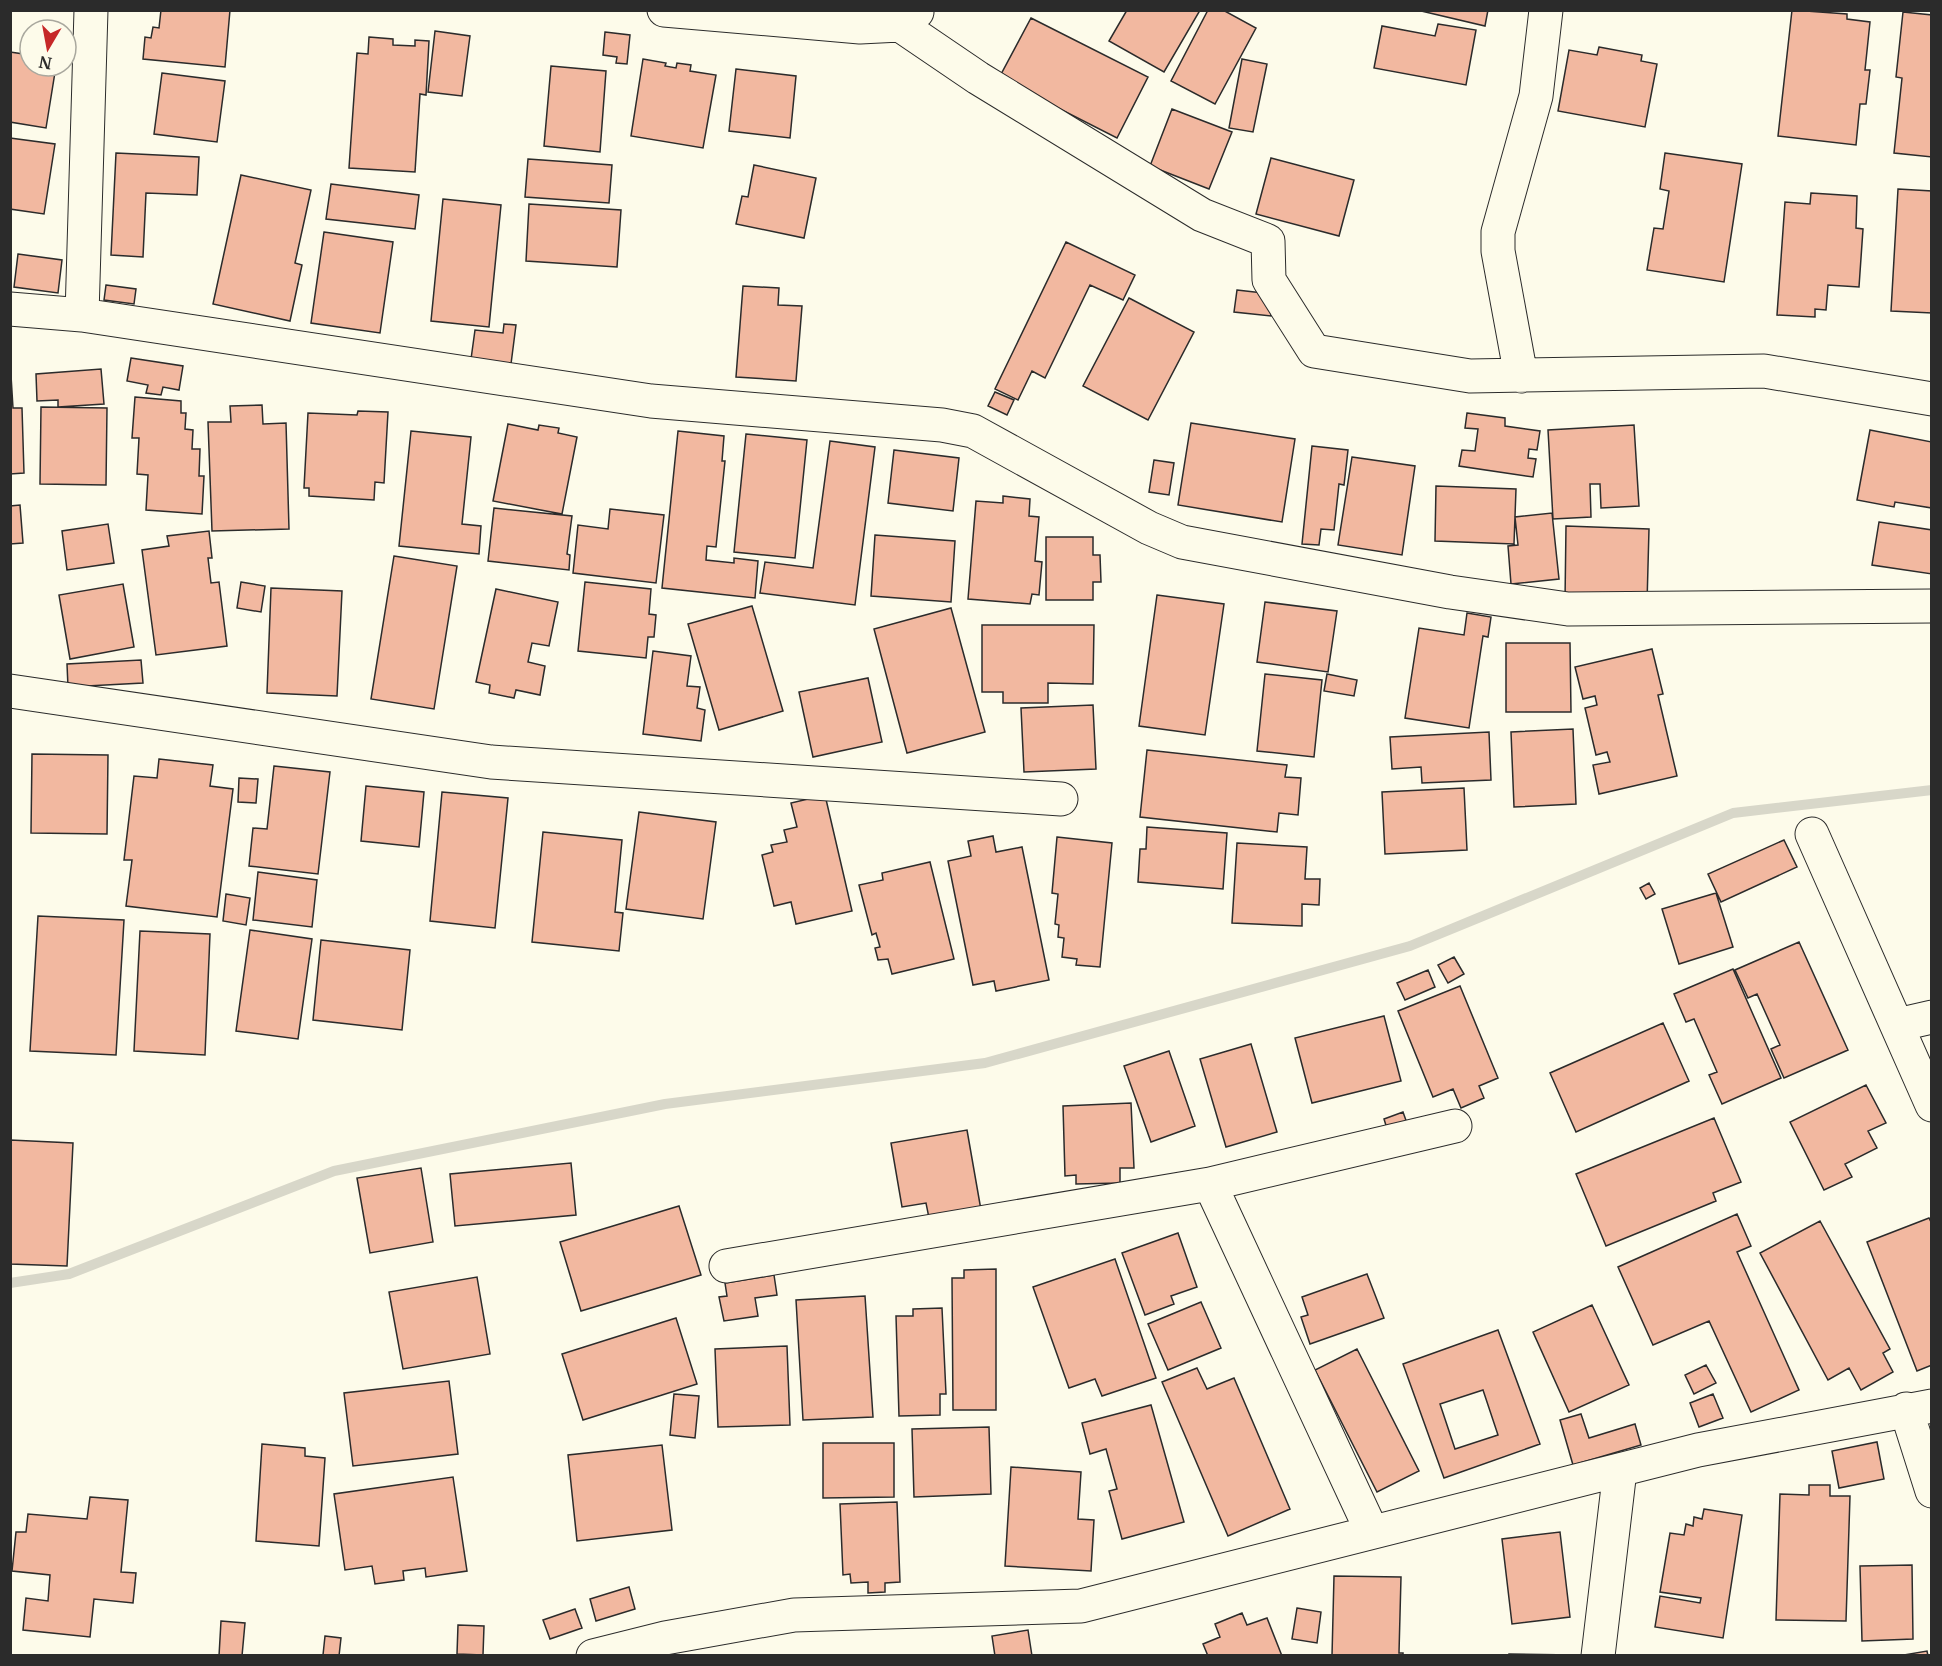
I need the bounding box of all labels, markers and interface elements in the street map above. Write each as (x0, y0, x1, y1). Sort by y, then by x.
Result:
north arrow (18, 18, 78, 78)
text: N (37, 52, 53, 74)

